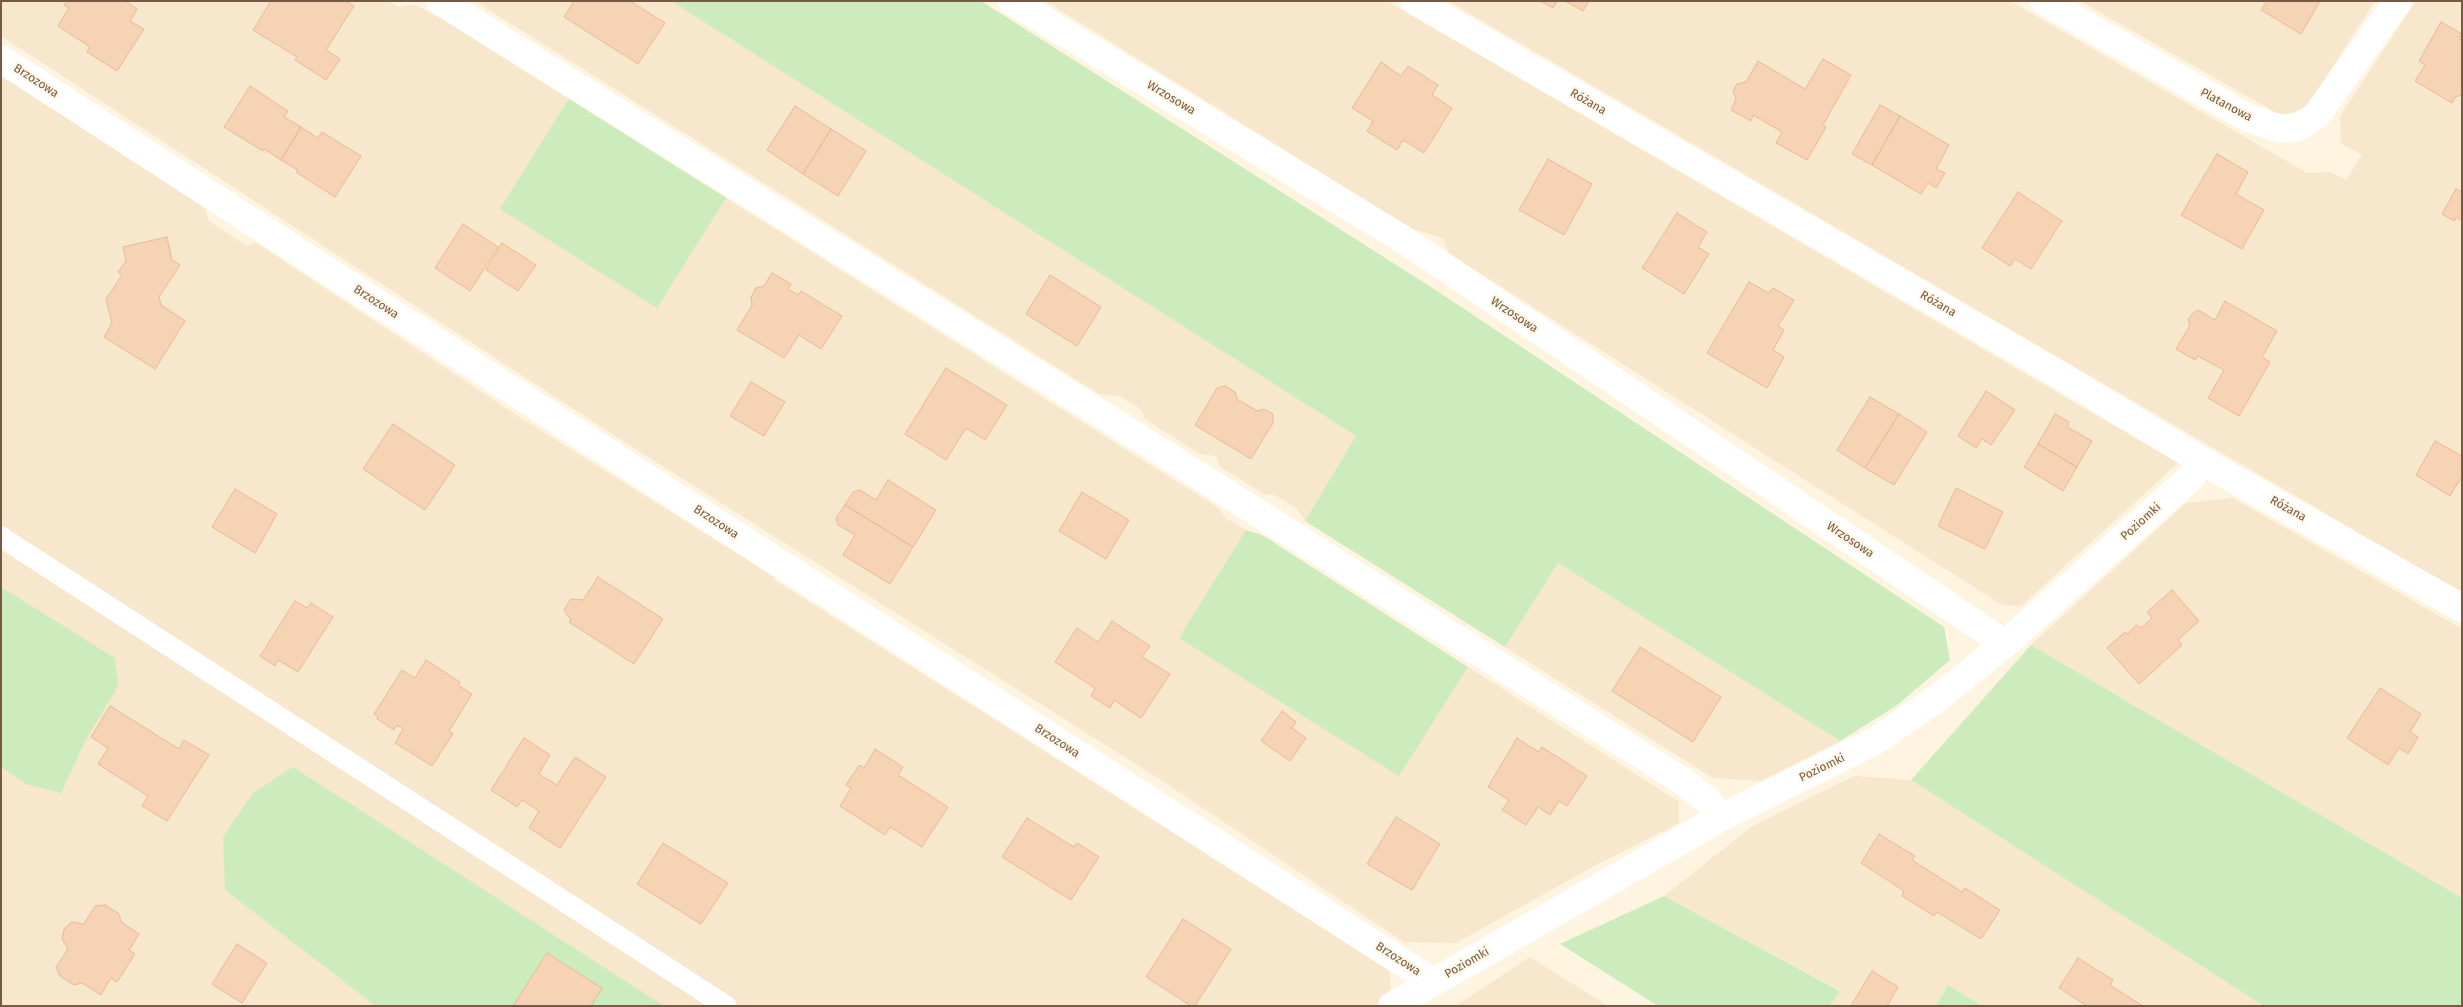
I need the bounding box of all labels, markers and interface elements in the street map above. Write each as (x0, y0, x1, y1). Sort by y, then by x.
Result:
street label: Brzozowa (11, 61, 61, 101)
street label: Wrzosowa (1144, 78, 1198, 118)
street label: Platanowa (2198, 85, 2254, 125)
street label: Różana (1567, 86, 1609, 118)
street label: Brzozowa (351, 282, 401, 322)
street label: Różana (1917, 288, 1959, 320)
street label: Wrzosowa (1488, 294, 1540, 336)
street label: Różana (2267, 493, 2309, 525)
street label: Poziomki (2118, 500, 2164, 544)
street label: Brzozowa (691, 502, 741, 542)
street label: Wrzosowa (1824, 519, 1876, 561)
street label: Brzozowa (1032, 721, 1082, 761)
street label: Poziomki (1797, 751, 1847, 785)
street label: Brzozowa (1373, 939, 1423, 979)
street label: Poziomki (1442, 945, 1492, 981)

